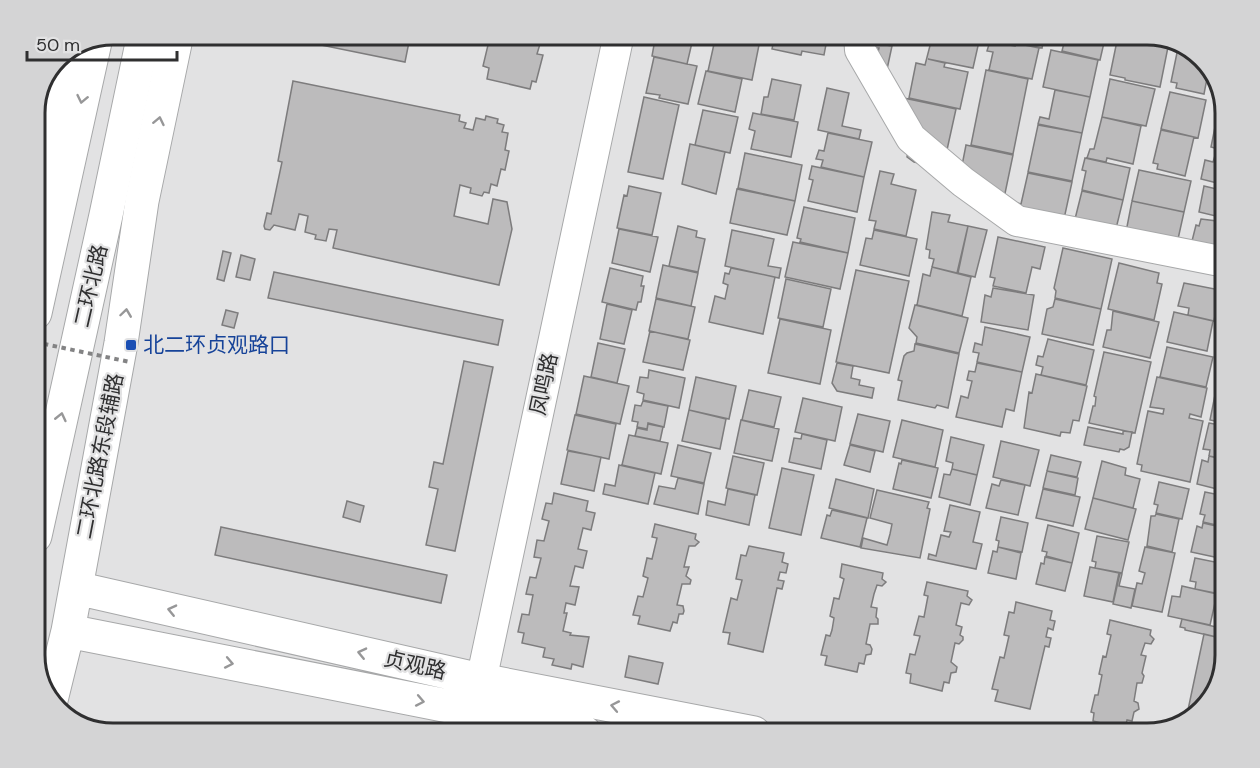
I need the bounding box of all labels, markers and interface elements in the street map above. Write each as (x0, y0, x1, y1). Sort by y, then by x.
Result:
scale bar (27, 24, 177, 62)
text: 50 m (36, 33, 80, 57)
one-way arrow (76, 94, 89, 104)
one-way arrow (152, 116, 165, 126)
street label: 二环北路 (68, 242, 114, 330)
one-way arrow (119, 309, 131, 318)
place label: 北二环贞观路口 (143, 331, 290, 359)
marker: 北二环贞观路口 (124, 338, 138, 352)
street label: 凤鸣路 (524, 350, 564, 418)
street label: 二环北路东段辅路 (70, 371, 130, 541)
one-way arrow (54, 413, 67, 423)
one-way arrow (167, 604, 177, 617)
street label: 贞观路 (381, 644, 449, 686)
one-way arrow (357, 648, 367, 661)
one-way arrow (223, 656, 233, 669)
one-way arrow (415, 694, 425, 707)
one-way arrow (610, 700, 620, 713)

